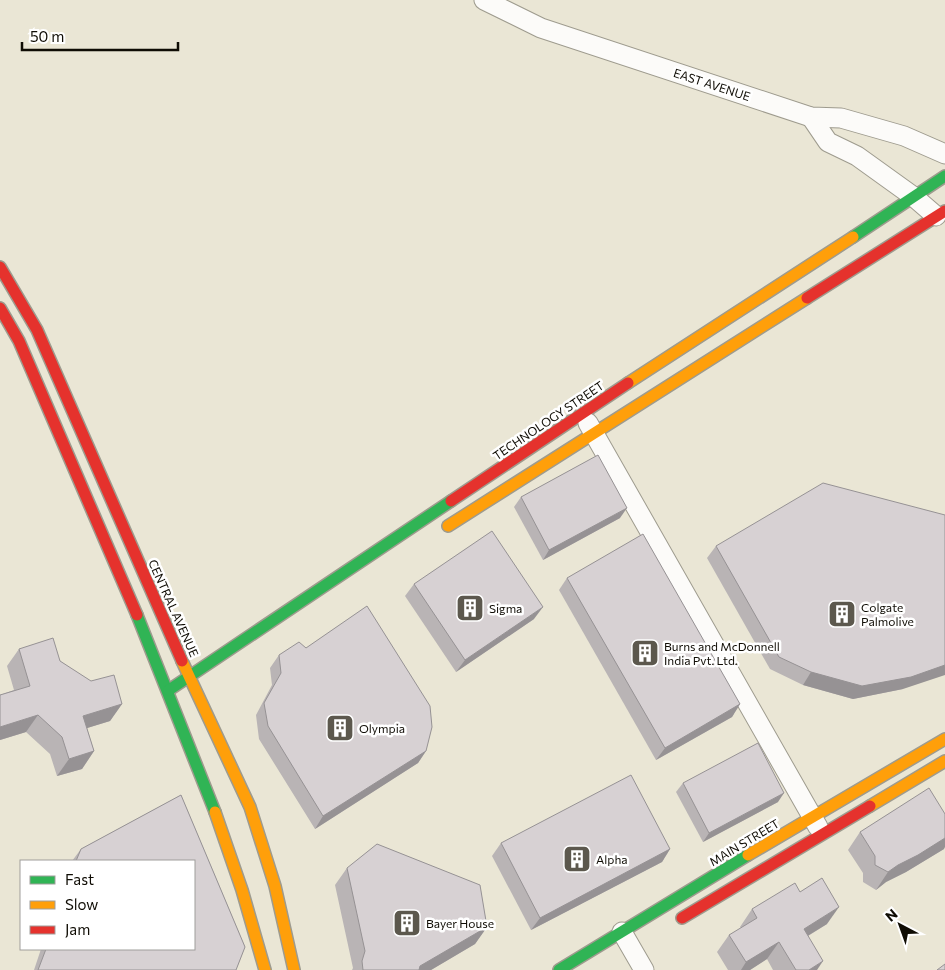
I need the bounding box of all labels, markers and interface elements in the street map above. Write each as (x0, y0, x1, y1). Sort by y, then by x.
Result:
scale bar (22, 20, 179, 52)
text: 50 m (30, 27, 64, 45)
street label: EAST AVENUE (672, 65, 752, 103)
street label: TECHNOLOGY STREET (490, 378, 606, 462)
street label: CENTRAL AVENUE (146, 557, 202, 659)
building icon: Sigma (455, 593, 485, 623)
building icon: Colgate Palmolive (827, 599, 857, 629)
place label: Colgate Palmolive (861, 600, 914, 628)
place label: Sigma (489, 601, 522, 615)
building icon: Burns and McDonnell India Pvt. Ltd. (630, 638, 660, 668)
place label: Burns and McDonnell India Pvt. Ltd. (664, 639, 780, 667)
building icon: Olympia (325, 713, 355, 743)
place label: Olympia (359, 721, 405, 735)
street label: MAIN STREET (707, 815, 782, 868)
building icon: Alpha (562, 844, 592, 874)
place label: Alpha (596, 852, 628, 866)
legend (20, 860, 195, 950)
text: Fast (65, 870, 94, 888)
text: Slow (65, 895, 98, 913)
north arrow (875, 900, 925, 950)
text: N (882, 905, 901, 925)
building icon: Bayer House (392, 908, 422, 938)
place label: Bayer House (426, 916, 494, 930)
text: Jam (65, 920, 90, 938)

